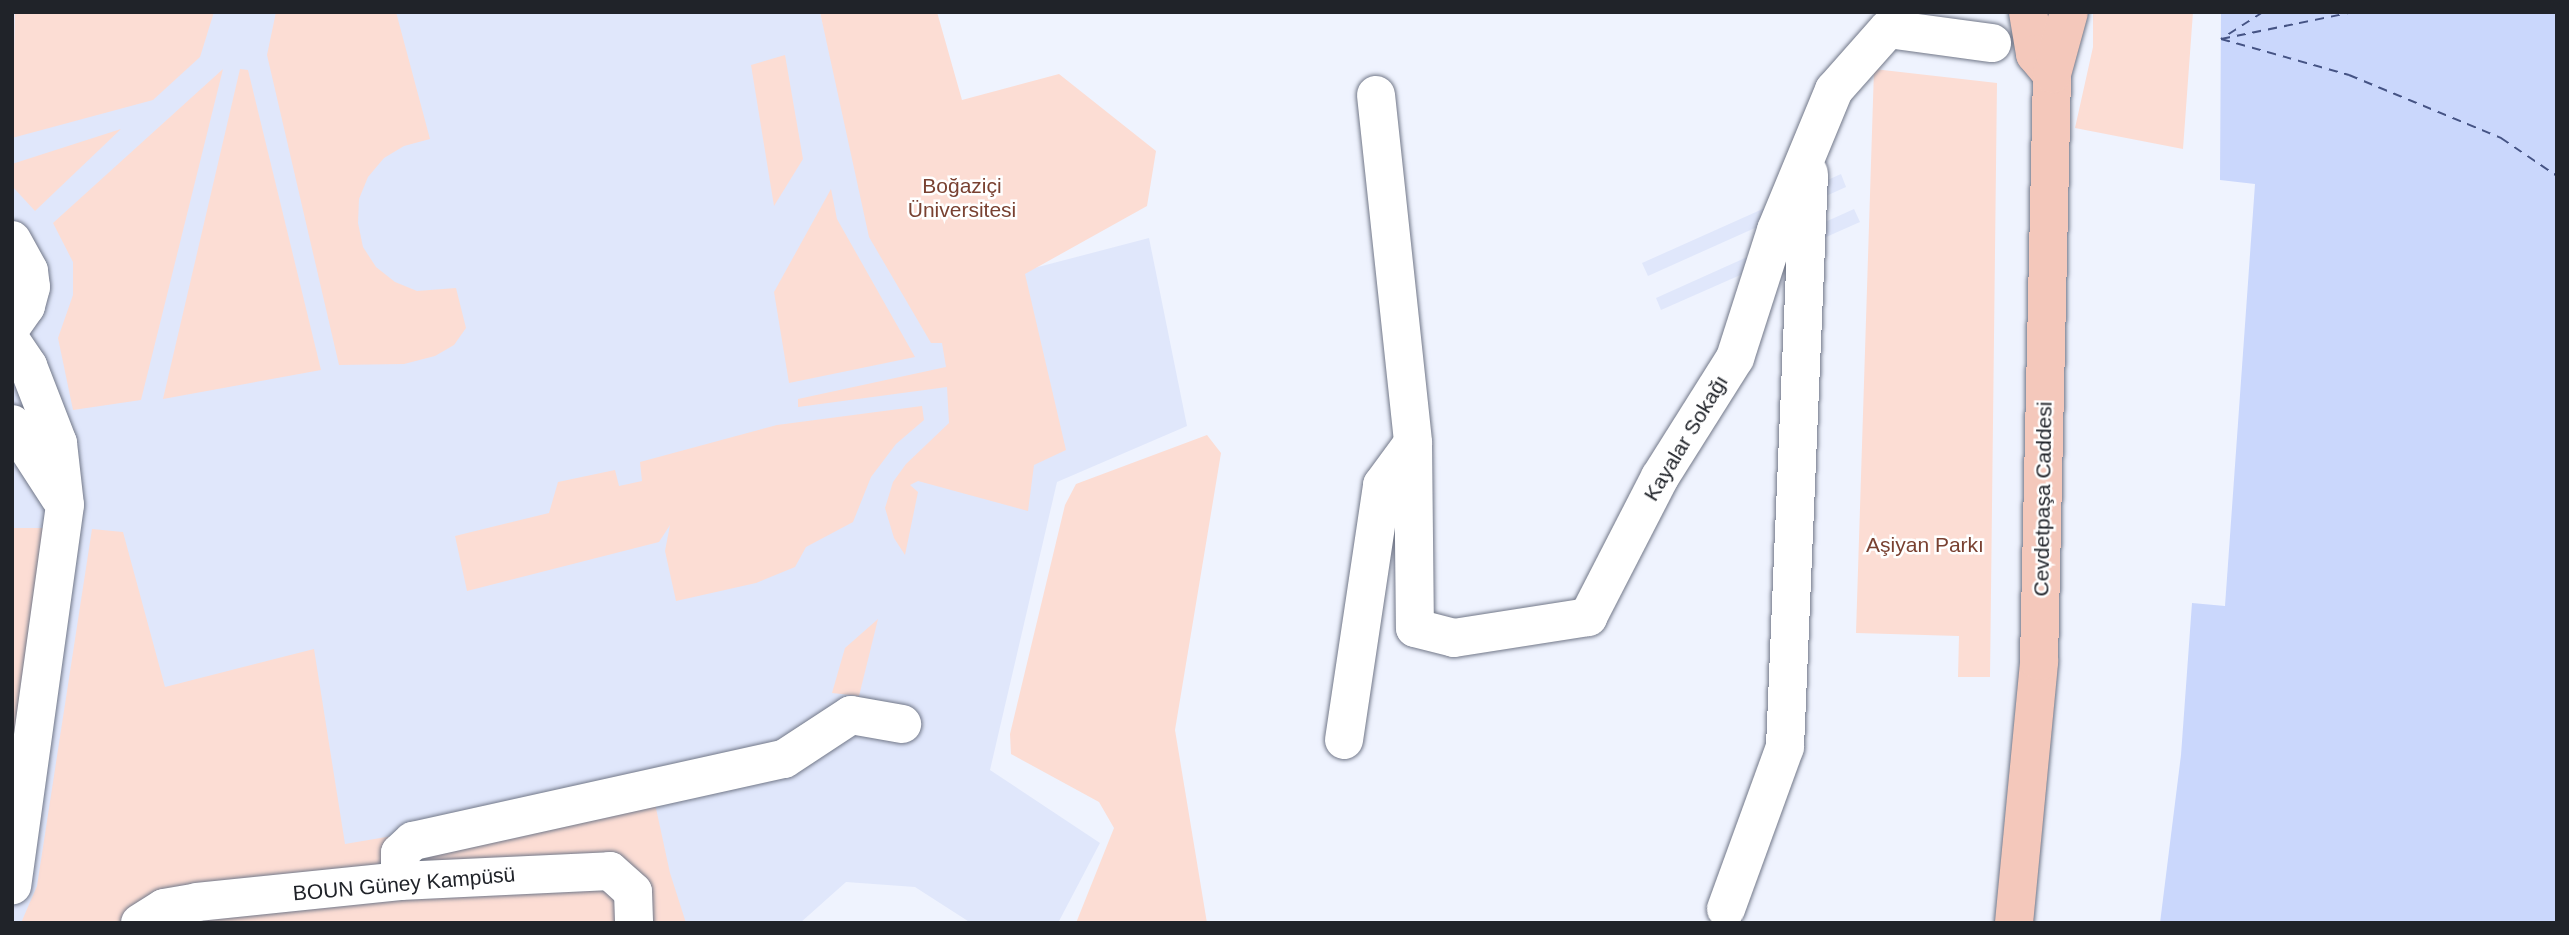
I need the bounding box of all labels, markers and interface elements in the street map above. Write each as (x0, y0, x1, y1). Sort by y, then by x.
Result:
park label: Boğaziçi Üniversitesi (908, 173, 1016, 223)
street label: Kayalar Sokağı (1639, 370, 1733, 506)
street label: Cevdetpaşa Caddesi (2029, 401, 2057, 597)
park label: Aşiyan Parkı (1866, 532, 1984, 558)
street label: BOUN Güney Kampüsü (292, 862, 516, 906)

